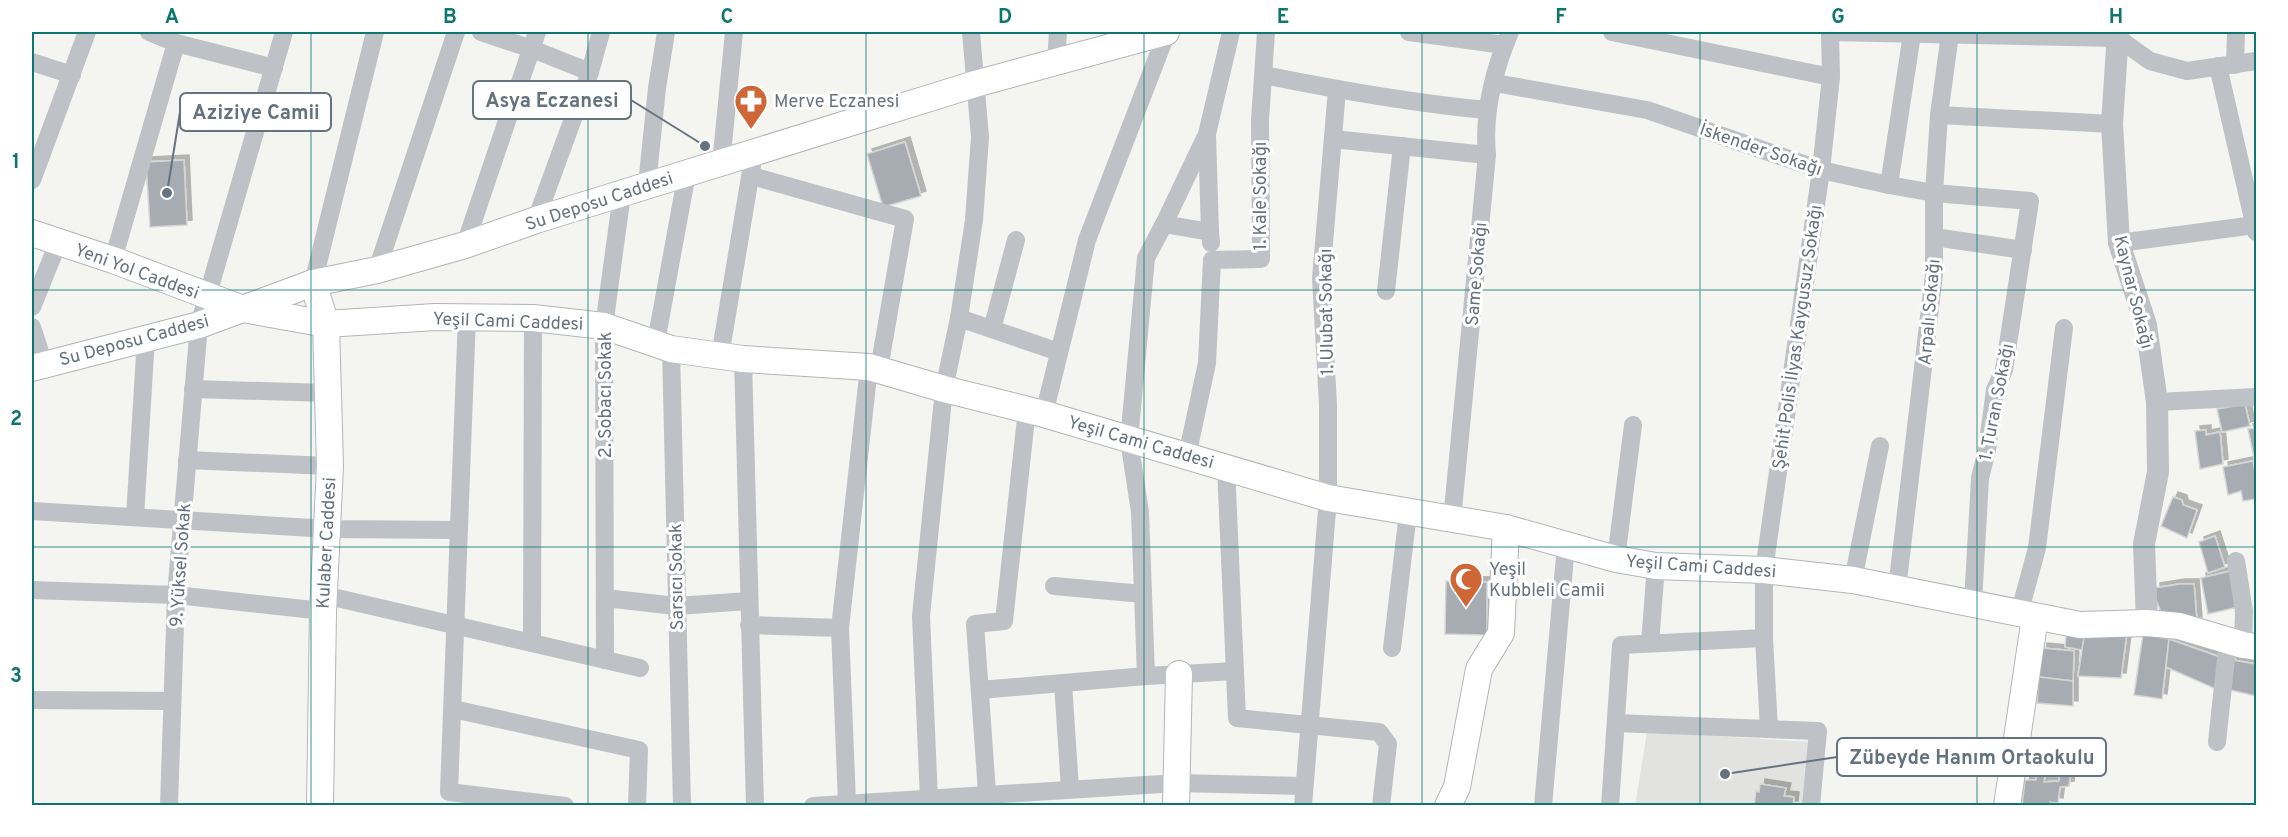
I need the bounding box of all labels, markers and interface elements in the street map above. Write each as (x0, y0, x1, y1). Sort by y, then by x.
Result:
text: A (165, 5, 179, 31)
text: B (443, 5, 457, 31)
text: C (721, 5, 733, 31)
text: D (998, 5, 1012, 31)
text: E (1277, 5, 1289, 31)
text: F (1555, 5, 1567, 31)
text: G (1831, 5, 1845, 31)
text: H (2109, 5, 2123, 31)
callout: Asya Eczanesi (473, 81, 631, 119)
pharmacy icon: Merve Eczanesi (733, 83, 769, 130)
text: Asya Eczanesi (485, 89, 619, 115)
place label: Merve Eczanesi (774, 91, 899, 114)
callout: Aziziye Camii (180, 93, 331, 131)
text: Aziziye Camii (192, 101, 320, 127)
street label: İskender Sokağı (1696, 117, 1825, 182)
street label: 1. Kale Sokağı (1250, 142, 1273, 250)
text: 1 (12, 150, 20, 176)
street label: Su Deposu Caddesi (523, 168, 676, 237)
street label: Şehit Polis İlyas Kaygusuz Sokağı (1767, 203, 1828, 471)
street label: Same Sokağı (1462, 221, 1493, 327)
street label: Kaynar Sokağı (2107, 233, 2158, 351)
street label: Yeni Yol Caddesi (71, 239, 202, 306)
street label: 1. Ulubat Sokağı (1315, 248, 1340, 376)
street label: Arpalı Sokağı (1914, 258, 1947, 366)
street label: Yeşil Cami Caddesi (432, 308, 584, 337)
street label: Su Deposu Caddesi (57, 310, 212, 373)
street label: 2. Sobacı Sokak (595, 332, 618, 458)
street label: 1. Turan Sokağı (1975, 342, 2020, 463)
text: 2 (10, 407, 22, 433)
street label: Yeşil Cami Caddesi (1065, 412, 1216, 475)
street label: Kulaber Caddesi (313, 477, 342, 609)
street label: 9. Yüksel Sokak (166, 502, 197, 628)
street label: Sarsıcı Sokak (665, 523, 690, 631)
street label: Yeşil Cami Caddesi (1625, 551, 1777, 584)
place label: Yeşil Kubbleli Camii (1489, 559, 1605, 603)
mosque icon: Yeşil Kubbleli Camii (1448, 561, 1484, 608)
text: 3 (10, 664, 22, 690)
callout: Zübeyde Hanım Ortaokulu (1837, 738, 2106, 776)
text: Zübeyde Hanım Ortaokulu (1849, 746, 2095, 772)

